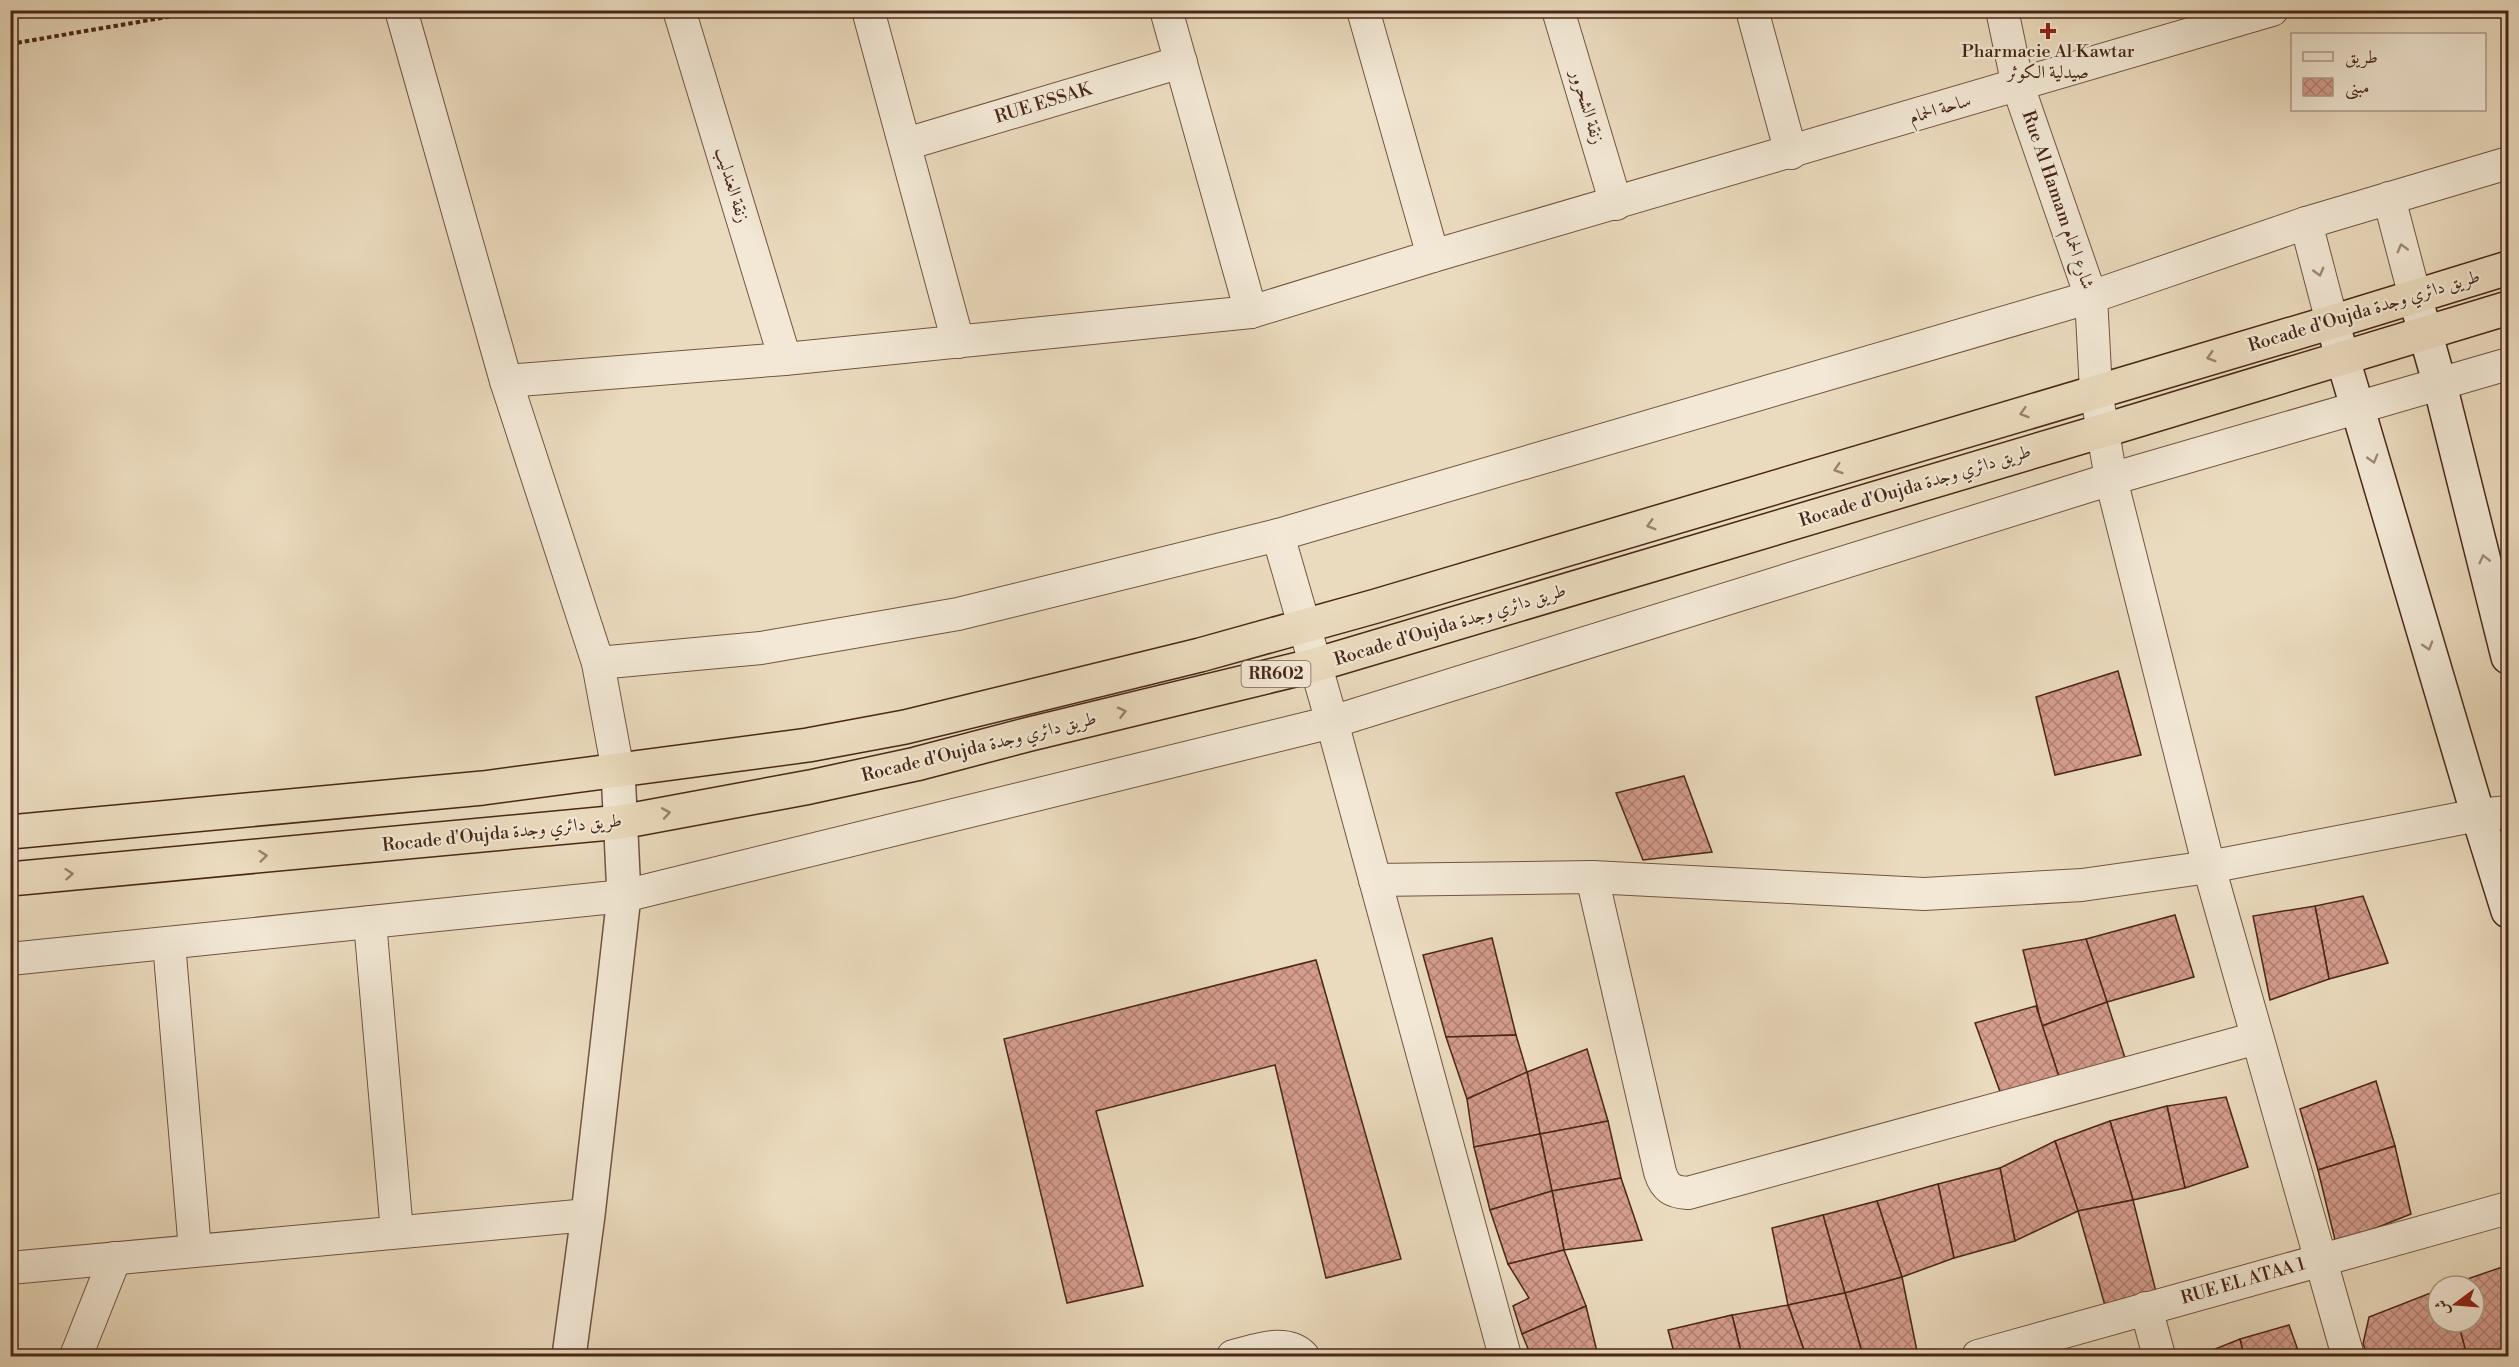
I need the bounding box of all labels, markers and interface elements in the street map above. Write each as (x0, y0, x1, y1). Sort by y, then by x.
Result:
marker: Pharmacie Al Kawtar صيدلية الكوثر (2041, 24, 2055, 38)
legend (2291, 33, 2486, 111)
place label: Pharmacie Al Kawtar صيدلية الكوثر (1961, 40, 2135, 84)
text: طريق (2345, 46, 2378, 69)
street label: زنقة الشحرور (1564, 65, 1609, 147)
text: مبنى (2345, 76, 2370, 100)
street label: RUE ESSAK (992, 77, 1096, 129)
street label: ساحة الحمام (1906, 89, 1975, 133)
street label: Rue Al Hamam شارع الحمام (2013, 108, 2099, 294)
street label: زنقة العندليب (710, 144, 754, 226)
one-way arrow (2397, 243, 2409, 254)
street label: Rocade d'Oujda طريق دائري وجدة (2245, 265, 2484, 360)
one-way arrow (2312, 267, 2324, 277)
one-way arrow (2206, 350, 2217, 362)
one-way arrow (2019, 406, 2030, 418)
street label: Rocade d'Oujda طريق دائري وجدة (1796, 440, 2035, 535)
one-way arrow (2366, 453, 2378, 464)
one-way arrow (1833, 462, 1844, 474)
one-way arrow (1646, 518, 1657, 530)
one-way arrow (2478, 555, 2491, 565)
street label: Rocade d'Oujda طريق دائري وجدة (1331, 579, 1570, 674)
one-way arrow (2421, 640, 2433, 651)
road number: RR602 (1242, 661, 1310, 687)
one-way arrow (1117, 706, 1127, 719)
street label: Rocade d'Oujda طريق دائري وجدة (859, 707, 1099, 790)
one-way arrow (661, 808, 670, 820)
street label: Rocade d'Oujda طريق دائري وجدة (381, 809, 623, 860)
one-way arrow (258, 850, 267, 863)
one-way arrow (64, 868, 73, 881)
street label: RUE EL ATAA 1 (2178, 1252, 2308, 1310)
north arrow (2426, 1274, 2486, 1334)
text: ش (2431, 1297, 2454, 1318)

